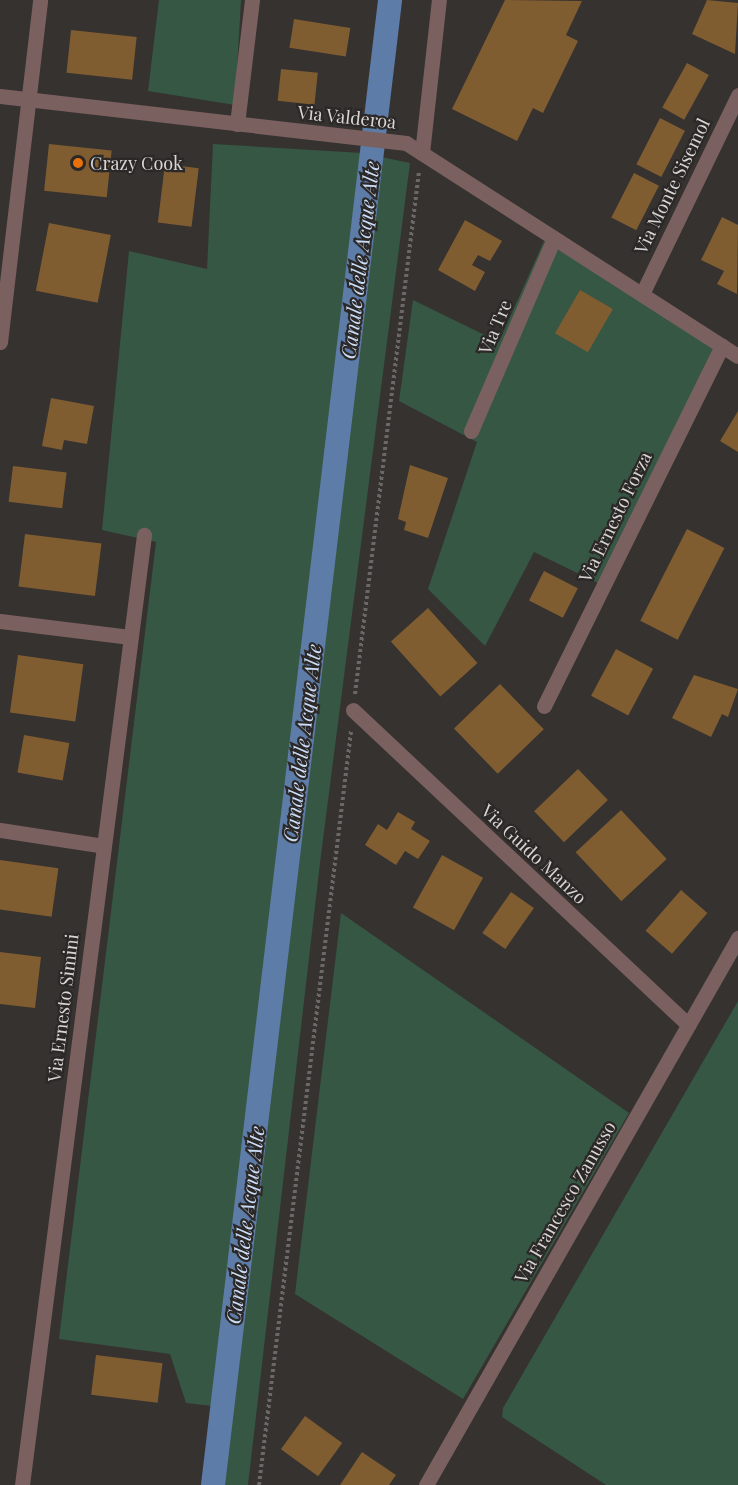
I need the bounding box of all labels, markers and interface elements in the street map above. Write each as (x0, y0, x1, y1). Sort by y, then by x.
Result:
street label: Via Valderoa (296, 101, 398, 133)
street label: Via Monte Sisemol (630, 115, 714, 257)
place label: Crazy Cook (90, 152, 183, 174)
marker: Crazy Cook (71, 156, 85, 170)
water label: Canale delle Acque Alte (335, 160, 383, 360)
street label: Via Tre (474, 296, 516, 358)
street label: Via Ernesto Forza (574, 448, 656, 586)
water label: Canale delle Acque Alte (277, 643, 325, 843)
street label: Via Guido Manzo (477, 800, 591, 908)
street label: Via Ernesto Simini (43, 933, 83, 1083)
street label: Via Francesco Zanusso (510, 1117, 620, 1287)
water label: Canale delle Acque Alte (220, 1125, 268, 1325)

